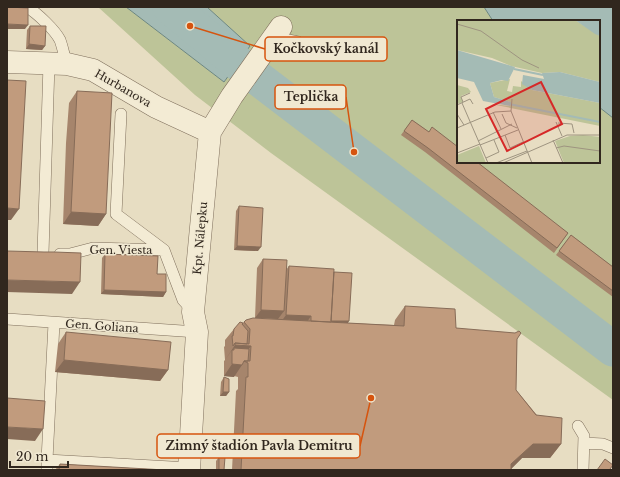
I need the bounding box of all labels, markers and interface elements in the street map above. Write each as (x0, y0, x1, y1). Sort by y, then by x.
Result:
inset map (457, 20, 600, 163)
callout: Kočkovský kanál (265, 37, 387, 61)
text: Kočkovský kanál (273, 41, 380, 56)
street label: Hurbanova (92, 66, 155, 110)
callout: Teplička (275, 85, 346, 109)
text: Teplička (284, 89, 338, 104)
street label: Kpt. Nálepku (190, 200, 210, 275)
street label: Gen. Viesta (90, 243, 153, 257)
street label: Gen. Goliana (65, 316, 140, 336)
callout: Zimný štadión Pavla Demitru (157, 434, 360, 458)
text: Zimný štadión Pavla Demitru (165, 438, 353, 453)
scale bar (10, 443, 68, 469)
text: 20 m (16, 449, 48, 464)

